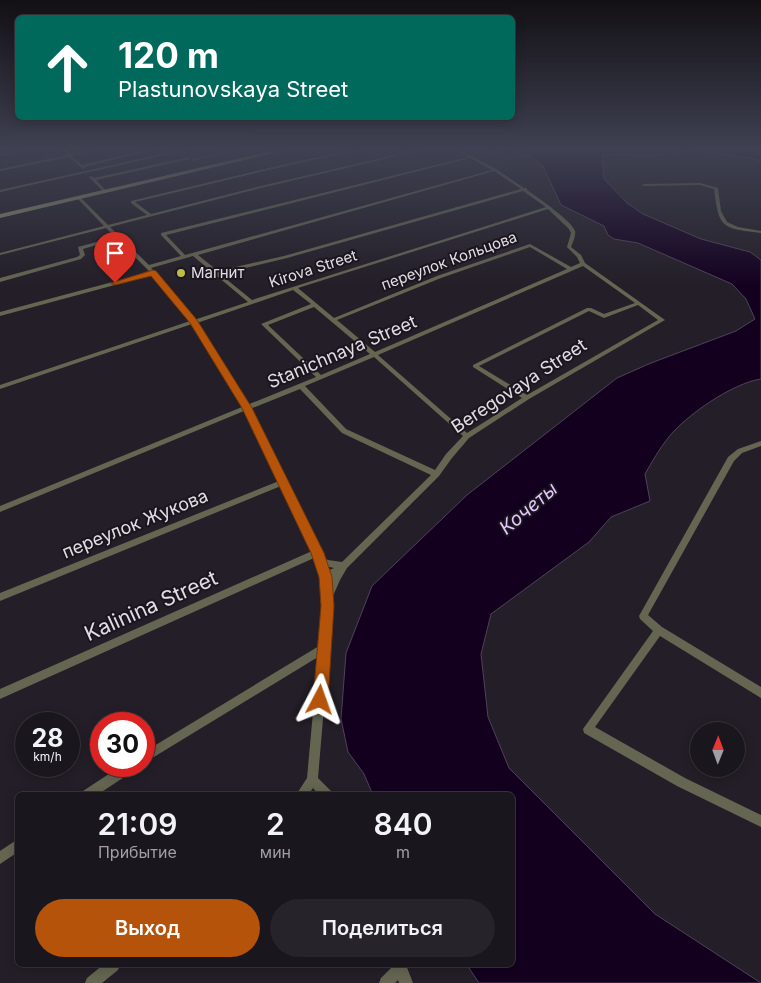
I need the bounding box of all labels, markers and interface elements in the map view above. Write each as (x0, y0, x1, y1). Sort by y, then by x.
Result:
text: 120 m (118, 34, 219, 76)
icon: ahead (35, 35, 100, 100)
text: Plastunovskaya Street (118, 76, 348, 102)
street label: переулок Кольцова (378, 227, 519, 294)
pin (94, 232, 136, 283)
icon: arrive (101, 239, 129, 267)
street label: Kirova Street (266, 245, 359, 292)
place label: Магнит (191, 263, 244, 282)
marker: Магнит (175, 267, 187, 279)
street label: Stanichnaya Street (264, 311, 420, 392)
street label: Beregovaya Street (447, 334, 590, 437)
water label: Кочеты (495, 477, 562, 539)
street label: переулок Жукова (59, 485, 211, 562)
street label: Kalinina Street (80, 565, 221, 646)
position arrow (293, 673, 345, 725)
speed limit sign: 30 (90, 712, 155, 777)
north arrow (690, 722, 745, 778)
map controls (690, 722, 745, 777)
text: 28 (31, 723, 64, 753)
text: km/h (33, 749, 62, 764)
text: 21:09 (97, 806, 177, 842)
text: 2 (266, 806, 285, 842)
text: 840 (374, 806, 433, 842)
text: Прибытие (98, 842, 177, 862)
text: мин (260, 842, 291, 862)
text: m (396, 842, 410, 862)
button: Выход (35, 899, 260, 957)
button: Поделиться (270, 899, 495, 957)

